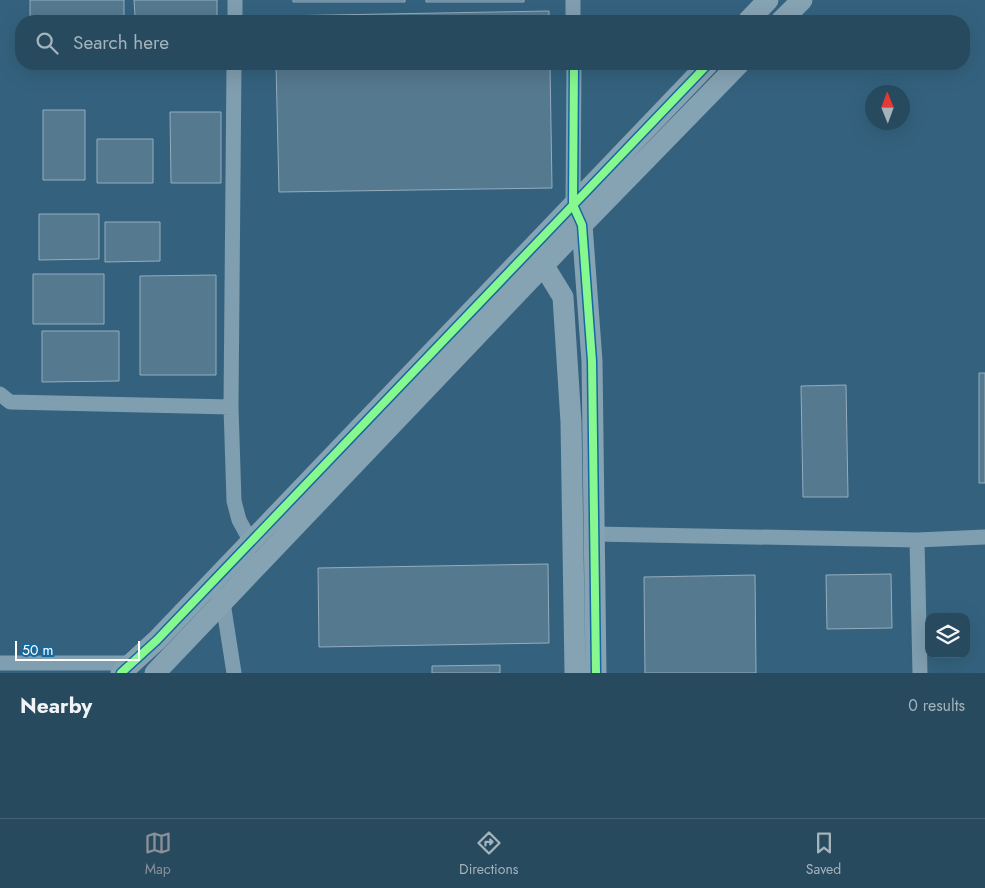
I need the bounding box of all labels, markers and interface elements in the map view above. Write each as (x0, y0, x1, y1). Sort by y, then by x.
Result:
search box (15, 15, 970, 70)
icon: search (33, 29, 61, 57)
text: Search here (73, 29, 169, 56)
north arrow (865, 85, 910, 130)
map controls (925, 613, 970, 658)
button: layers (925, 613, 970, 658)
scale bar (15, 638, 140, 661)
text: 50 m (22, 640, 53, 660)
text: Nearby (20, 691, 92, 721)
text: 0 results (908, 694, 965, 717)
tab: Map (144, 829, 172, 879)
tab: Directions (459, 829, 518, 879)
tab: Saved (806, 829, 841, 879)

